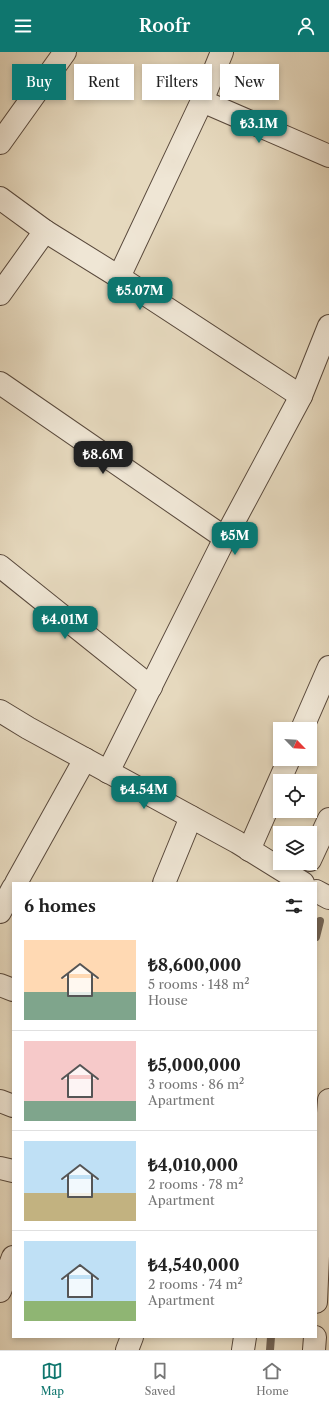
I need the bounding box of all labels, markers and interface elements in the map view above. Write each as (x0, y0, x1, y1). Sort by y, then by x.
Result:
icon: menu (12, 15, 34, 37)
text: Roofr (139, 15, 190, 37)
icon: person (295, 15, 317, 37)
chip: Buy (12, 64, 66, 100)
chip: Rent (74, 64, 134, 100)
chip: Filters (142, 64, 212, 100)
chip: New (220, 64, 279, 100)
pin: ₺3.1M (231, 110, 287, 144)
text: ₺3.1M (240, 115, 278, 131)
pin: ₺5.07M (107, 277, 173, 311)
text: ₺5.07M (117, 282, 163, 298)
pin: ₺8.6M (75, 441, 131, 475)
text: ₺8.6M (83, 446, 123, 462)
pin: ₺5M (216, 522, 254, 556)
text: ₺5M (221, 527, 249, 543)
pin: ₺4.01M (32, 606, 98, 640)
text: ₺4.01M (42, 611, 88, 627)
north arrow (273, 722, 317, 766)
map controls (273, 722, 317, 870)
button: locate (273, 774, 317, 818)
pin: ₺4.54M (111, 776, 177, 810)
text: ₺4.54M (120, 781, 168, 797)
button: layers (273, 826, 317, 870)
icon: filters (283, 895, 305, 917)
text: 6 homes (24, 896, 96, 916)
text: ₺8,600,000 (148, 955, 241, 975)
icon: home (56, 956, 104, 1004)
text: 5 rooms · 148 m² (148, 976, 250, 992)
text: House (148, 992, 188, 1008)
text: ₺5,000,000 (148, 1055, 241, 1075)
icon: home (56, 1057, 104, 1105)
text: 3 rooms · 86 m² (148, 1076, 244, 1092)
text: Apartment (148, 1092, 215, 1108)
text: ₺4,010,000 (148, 1155, 238, 1175)
icon: home (56, 1157, 104, 1205)
text: 2 rooms · 78 m² (148, 1176, 244, 1192)
text: Apartment (148, 1192, 215, 1208)
text: ₺4,540,000 (148, 1255, 240, 1275)
icon: home (56, 1257, 104, 1305)
text: 2 rooms · 74 m² (148, 1276, 243, 1292)
text: Apartment (148, 1292, 215, 1308)
tab: Map (40, 1360, 64, 1398)
tab: Saved (145, 1360, 175, 1398)
tab: Home (256, 1360, 289, 1398)

